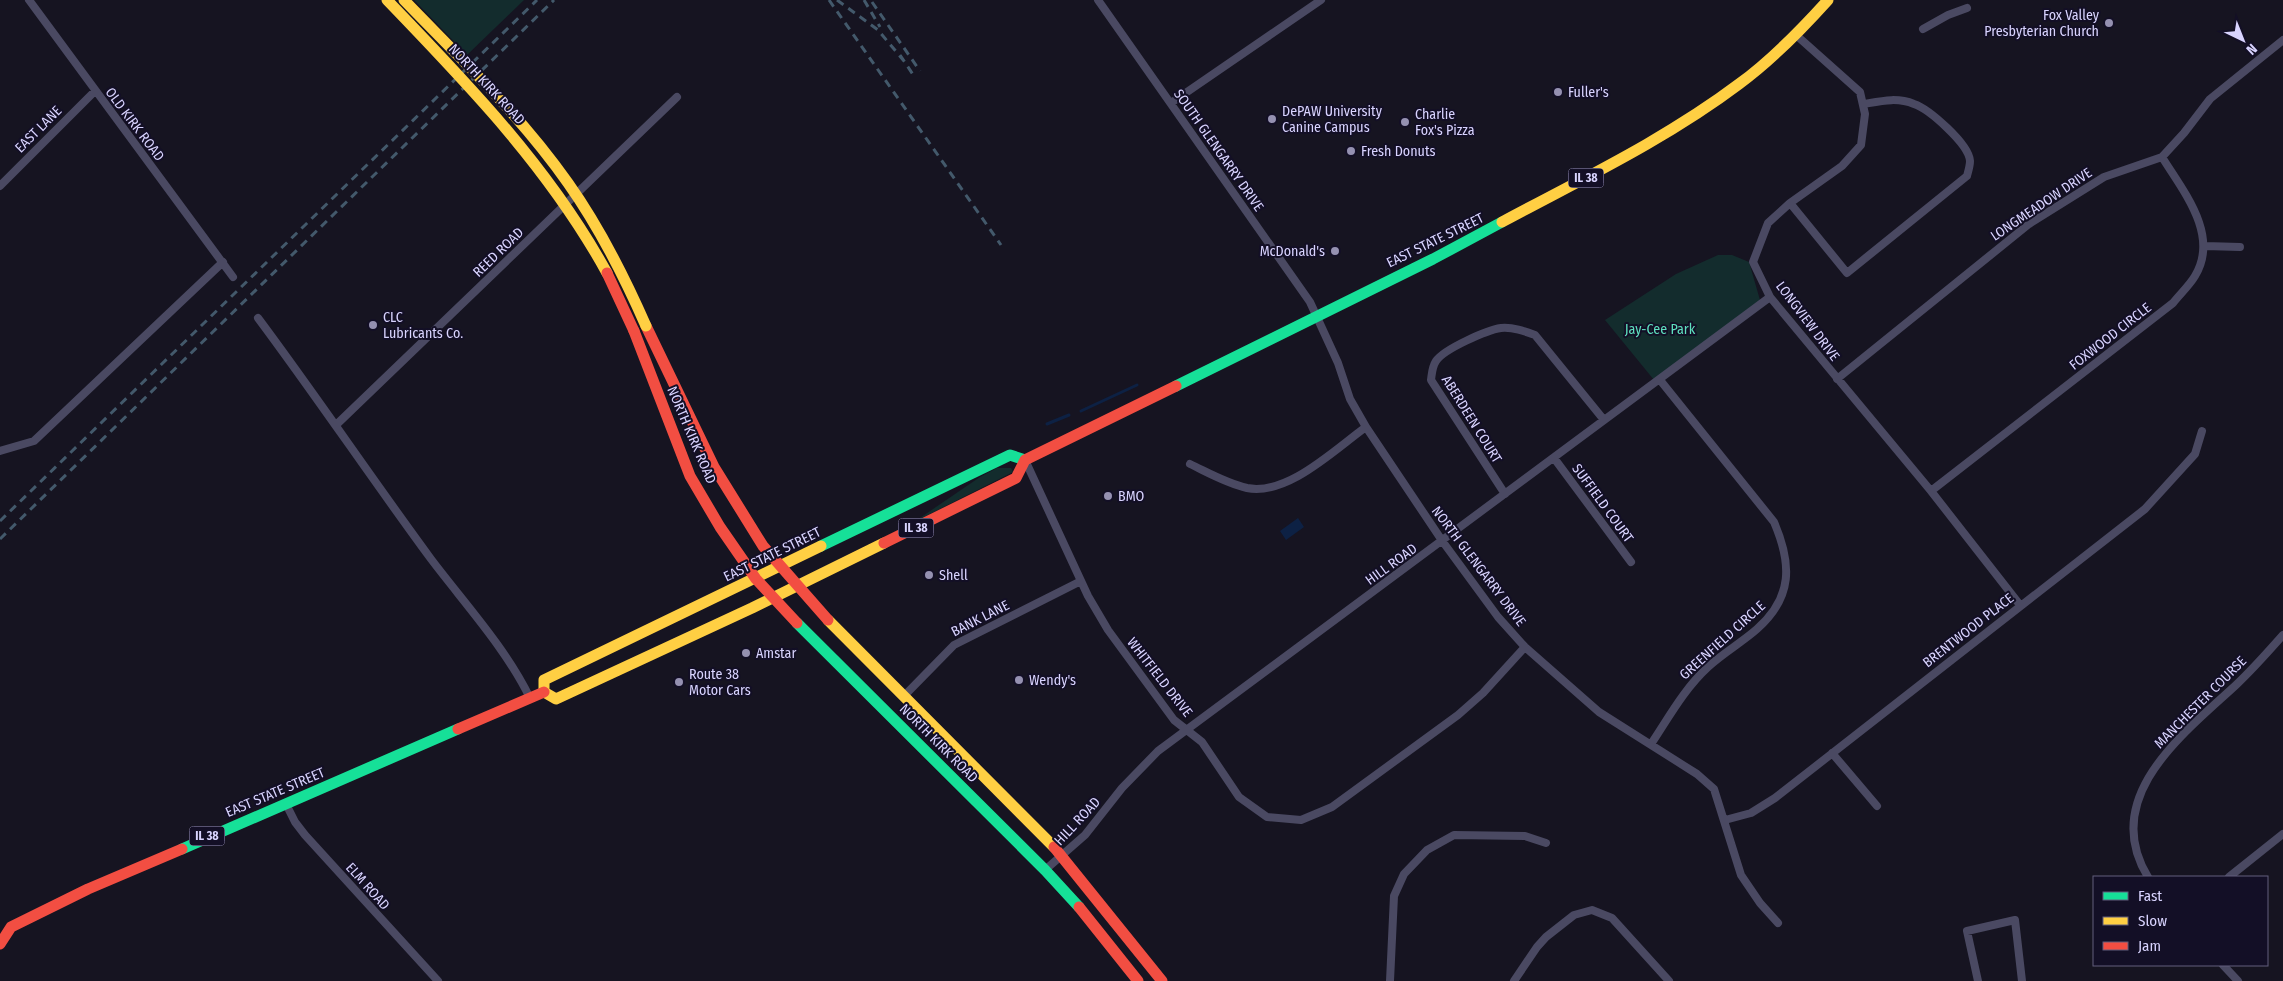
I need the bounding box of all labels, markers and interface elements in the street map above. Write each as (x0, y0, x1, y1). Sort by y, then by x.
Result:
place label: Fox Valley Presbyterian Church (1984, 7, 2100, 40)
north arrow (2218, 15, 2268, 65)
marker: Fox Valley Presbyterian Church (2103, 17, 2115, 29)
text: N (2243, 40, 2260, 58)
street label: NORTH KIRK ROAD (445, 41, 528, 128)
street label: OLD KIRK ROAD (101, 84, 168, 164)
place label: Fuller's (1568, 84, 1609, 101)
street label: SOUTH GLENGARRY DRIVE (1170, 86, 1267, 215)
marker: Fuller's (1552, 86, 1564, 98)
street label: EAST LANE (11, 102, 66, 156)
place label: DePAW University Canine Campus (1282, 103, 1383, 136)
place label: Charlie Fox's Pizza (1415, 106, 1475, 139)
marker: DePAW University Canine Campus (1266, 113, 1278, 125)
marker: Charlie Fox's Pizza (1399, 116, 1411, 128)
place label: Fresh Donuts (1361, 143, 1435, 160)
marker: Fresh Donuts (1345, 145, 1357, 157)
street label: LONGMEADOW DRIVE (1987, 164, 2096, 245)
road number: IL 38 (1568, 168, 1604, 188)
street label: EAST STATE STREET (1384, 209, 1487, 271)
street label: REED ROAD (469, 224, 527, 281)
place label: McDonald's (1260, 243, 1325, 260)
marker: McDonald's (1329, 245, 1341, 257)
street label: LONGVIEW DRIVE (1772, 278, 1843, 365)
street label: FOXWOOD CIRCLE (2066, 299, 2155, 374)
place label: CLC Lubricants Co. (383, 309, 463, 342)
marker: CLC Lubricants Co. (367, 319, 379, 331)
park label: Jay-Cee Park (1625, 321, 1696, 338)
street label: ABERDEEN COURT (1438, 372, 1506, 467)
street label: NORTH KIRK ROAD (663, 384, 720, 486)
street label: SUFFIELD COURT (1568, 461, 1637, 546)
place label: BMO (1118, 488, 1144, 505)
marker: BMO (1102, 490, 1114, 502)
street label: NORTH GLENGARRY DRIVE (1428, 503, 1530, 630)
road number: IL 38 (898, 518, 934, 538)
street label: EAST STATE STREET (721, 523, 824, 585)
street label: HILL ROAD (1362, 540, 1420, 589)
place label: Shell (939, 567, 968, 584)
marker: Shell (923, 569, 935, 581)
street label: BRENTWOOD PLACE (1919, 589, 2018, 671)
street label: BANK LANE (948, 596, 1012, 640)
street label: GREENFIELD CIRCLE (1676, 597, 1769, 683)
street label: WHITFIELD DRIVE (1123, 634, 1196, 721)
place label: Amstar (756, 645, 796, 662)
marker: Amstar (740, 647, 752, 659)
street label: MANCHESTER COURSE (2151, 652, 2250, 752)
place label: Route 38 Motor Cars (689, 666, 751, 699)
place label: Wendy's (1029, 672, 1076, 689)
marker: Wendy's (1013, 674, 1025, 686)
marker: Route 38 Motor Cars (673, 676, 685, 688)
street label: NORTH KIRK ROAD (896, 701, 981, 786)
street label: EAST STATE STREET (223, 764, 328, 821)
street label: HILL ROAD (1051, 794, 1104, 849)
road number: IL 38 (190, 826, 224, 846)
street label: ELM ROAD (342, 859, 393, 913)
legend (2093, 876, 2268, 966)
text: Fast (2138, 887, 2162, 905)
text: Slow (2138, 912, 2167, 930)
text: Jam (2138, 937, 2161, 955)

